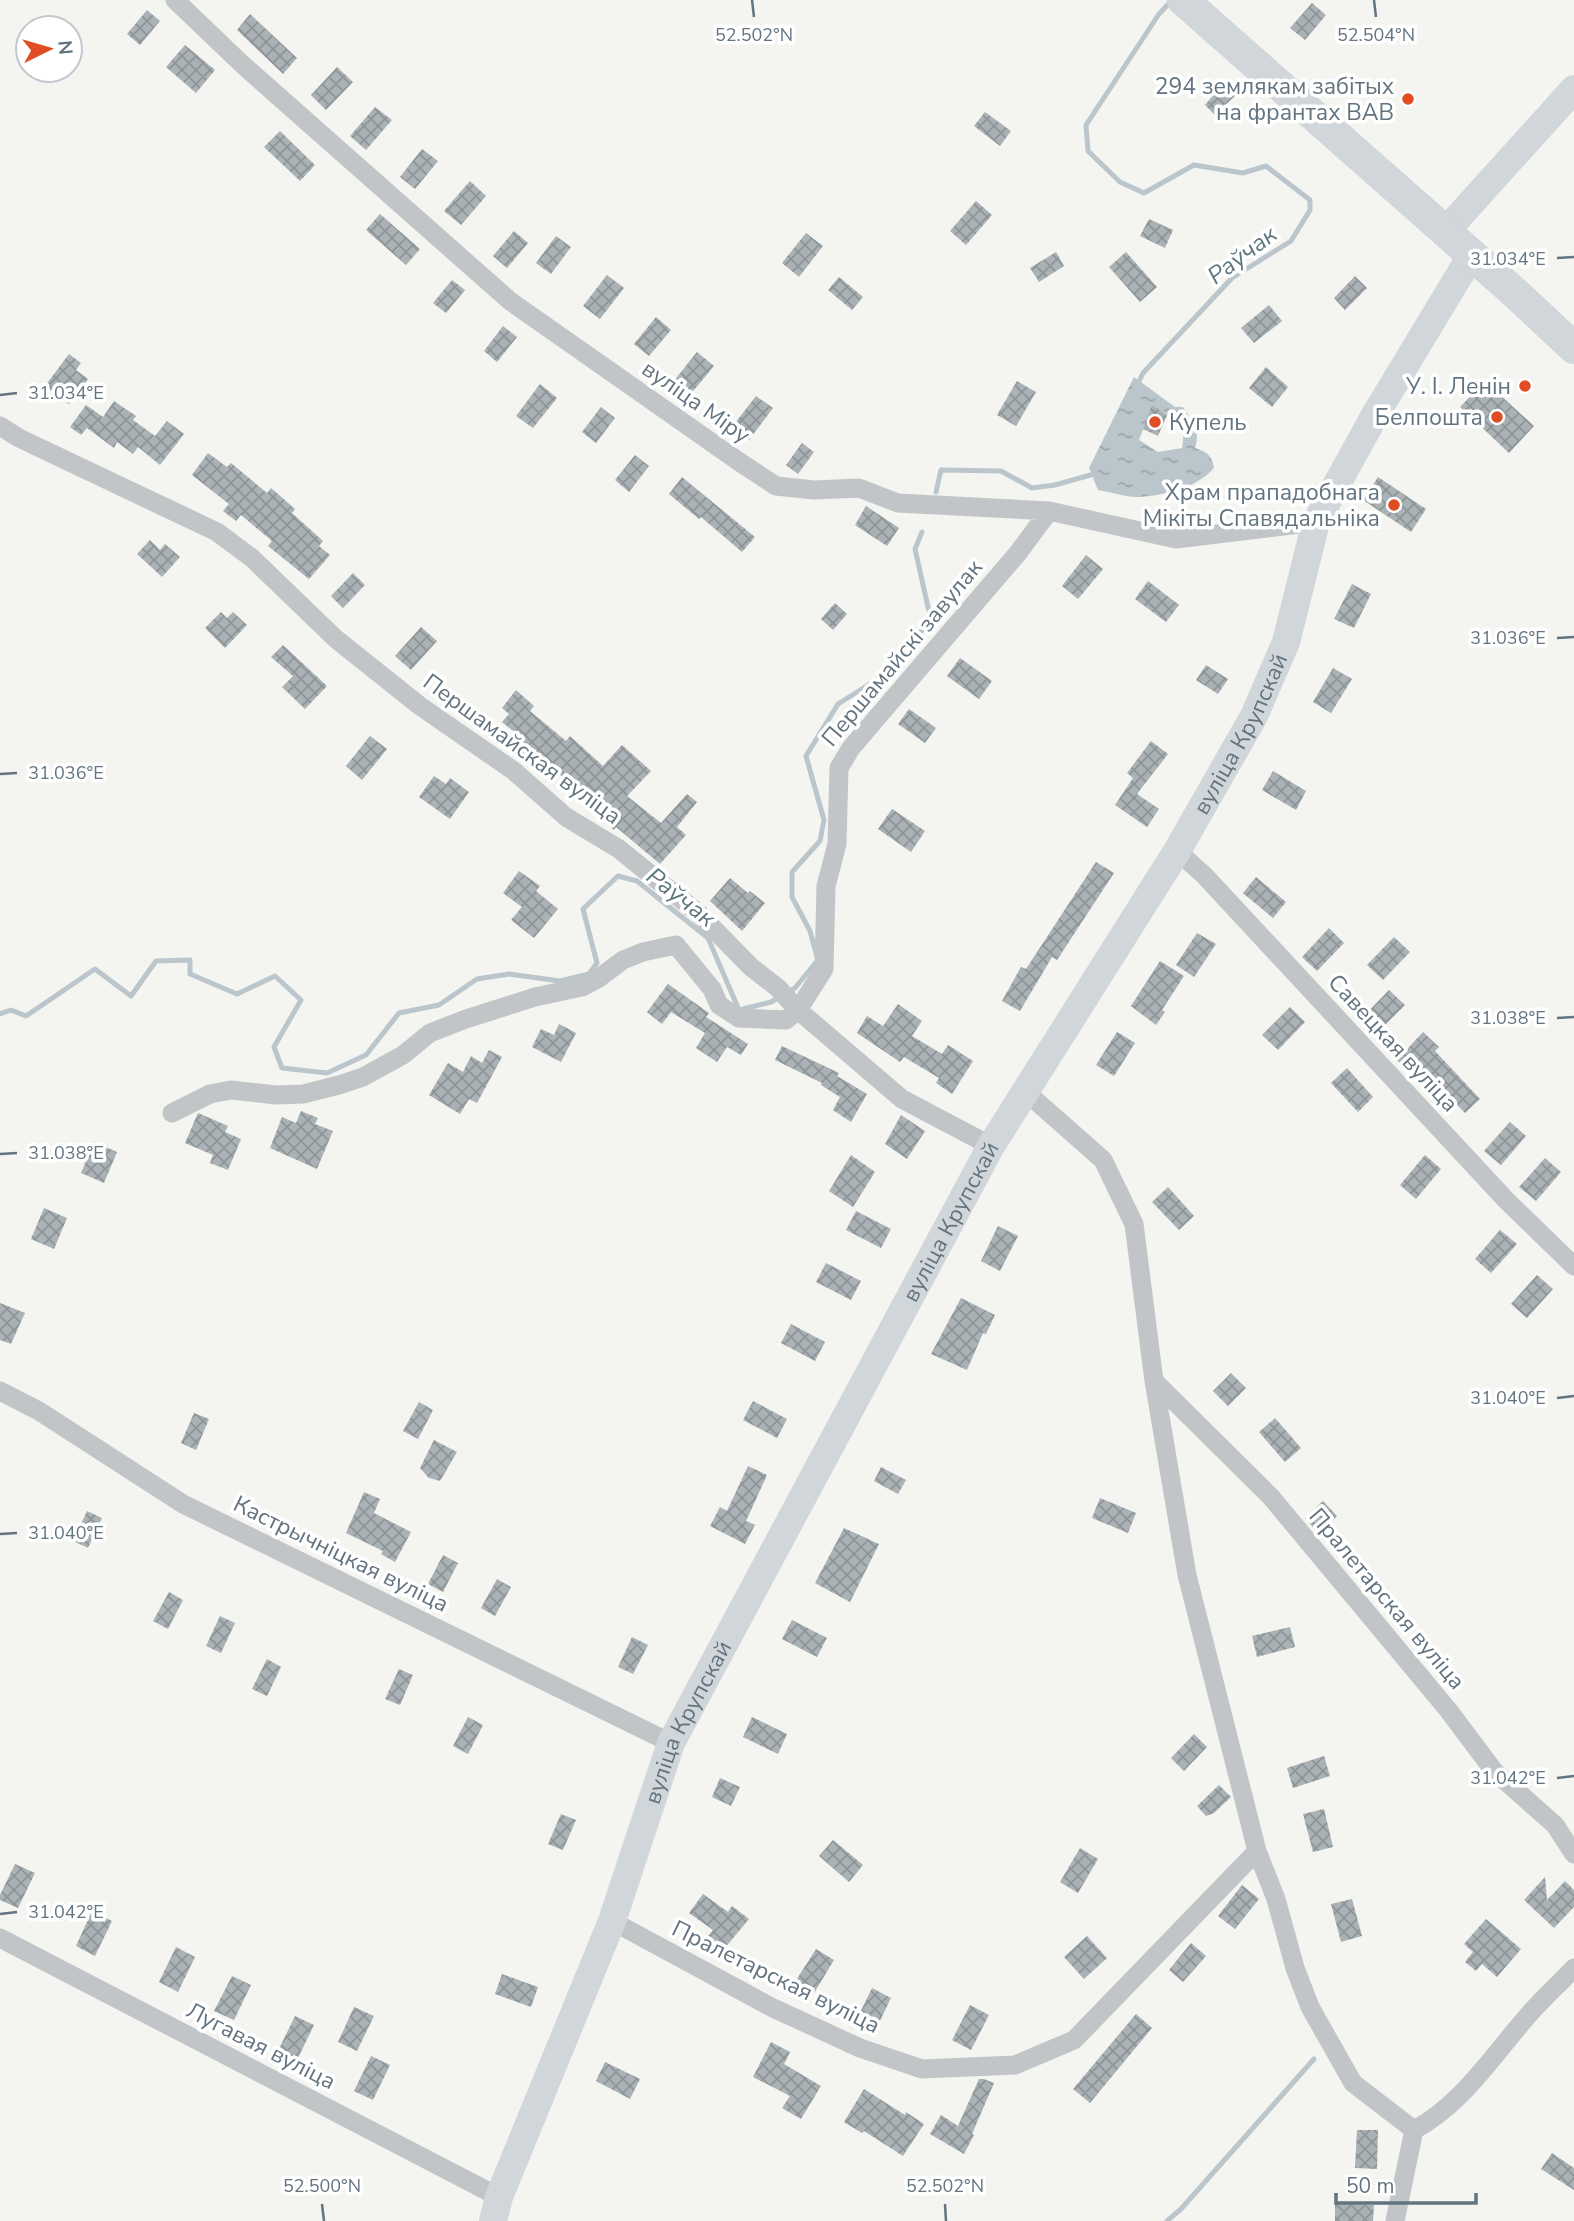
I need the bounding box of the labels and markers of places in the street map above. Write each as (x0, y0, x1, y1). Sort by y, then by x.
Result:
place label: 294 землякам забітых на франтах ВАВ (1155, 71, 1394, 128)
marker: 294 землякам забітых на франтах ВАВ (1400, 91, 1416, 107)
place label: У. І. Ленін (1405, 371, 1511, 402)
marker: У. І. Ленін (1517, 378, 1533, 394)
place label: Белпошта (1375, 402, 1483, 433)
place label: Купель (1169, 407, 1247, 438)
marker: Белпошта (1489, 409, 1505, 425)
marker: Купель (1147, 414, 1163, 430)
place label: Храм прападобнага Мікіты Спавядальніка (1143, 477, 1380, 534)
marker: Храм прападобнага Мікіты Спавядальніка (1386, 497, 1402, 513)

